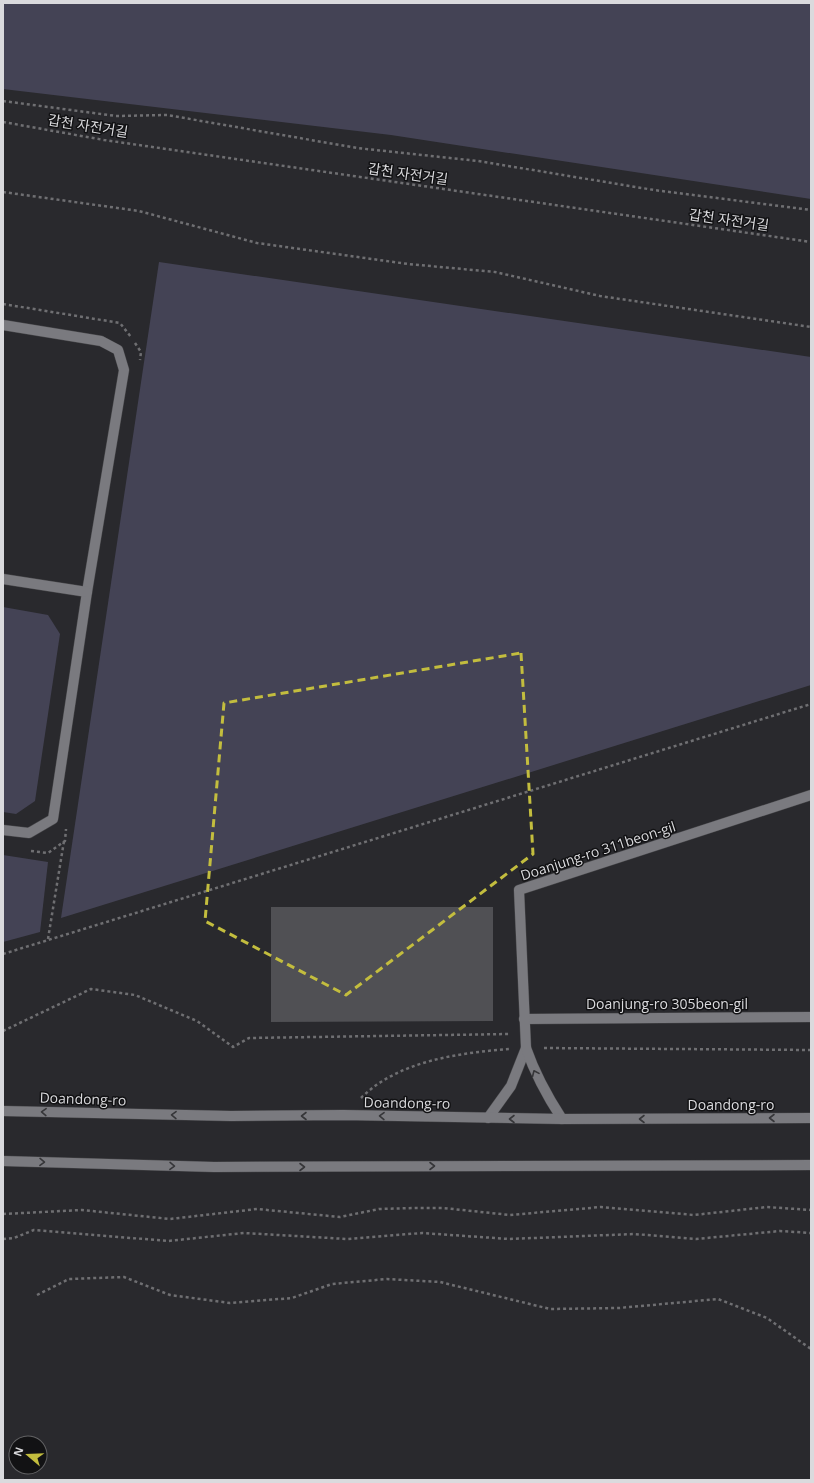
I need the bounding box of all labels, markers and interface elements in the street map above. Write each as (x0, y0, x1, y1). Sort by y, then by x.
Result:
street label: 갑천 자전거길 (47, 110, 130, 141)
street label: 갑천 자전거길 (367, 158, 449, 189)
street label: 갑천 자전거길 (688, 204, 770, 235)
street label: Doanjung-ro 311beon-gil (518, 816, 678, 885)
street label: Doanjung-ro 305beon-gil (586, 994, 748, 1013)
one-way arrow (532, 1070, 540, 1078)
street label: Doandong-ro (39, 1087, 127, 1110)
street label: Doandong-ro (363, 1092, 451, 1113)
street label: Doandong-ro (688, 1095, 774, 1114)
one-way arrow (41, 1108, 47, 1116)
one-way arrow (171, 1111, 177, 1119)
one-way arrow (301, 1112, 307, 1120)
one-way arrow (379, 1112, 385, 1120)
one-way arrow (769, 1114, 775, 1122)
one-way arrow (509, 1115, 515, 1123)
one-way arrow (639, 1115, 645, 1123)
one-way arrow (39, 1158, 45, 1166)
one-way arrow (169, 1161, 175, 1170)
one-way arrow (429, 1162, 435, 1170)
one-way arrow (299, 1163, 305, 1171)
north arrow (8, 1435, 48, 1475)
text: N (10, 1445, 27, 1458)

